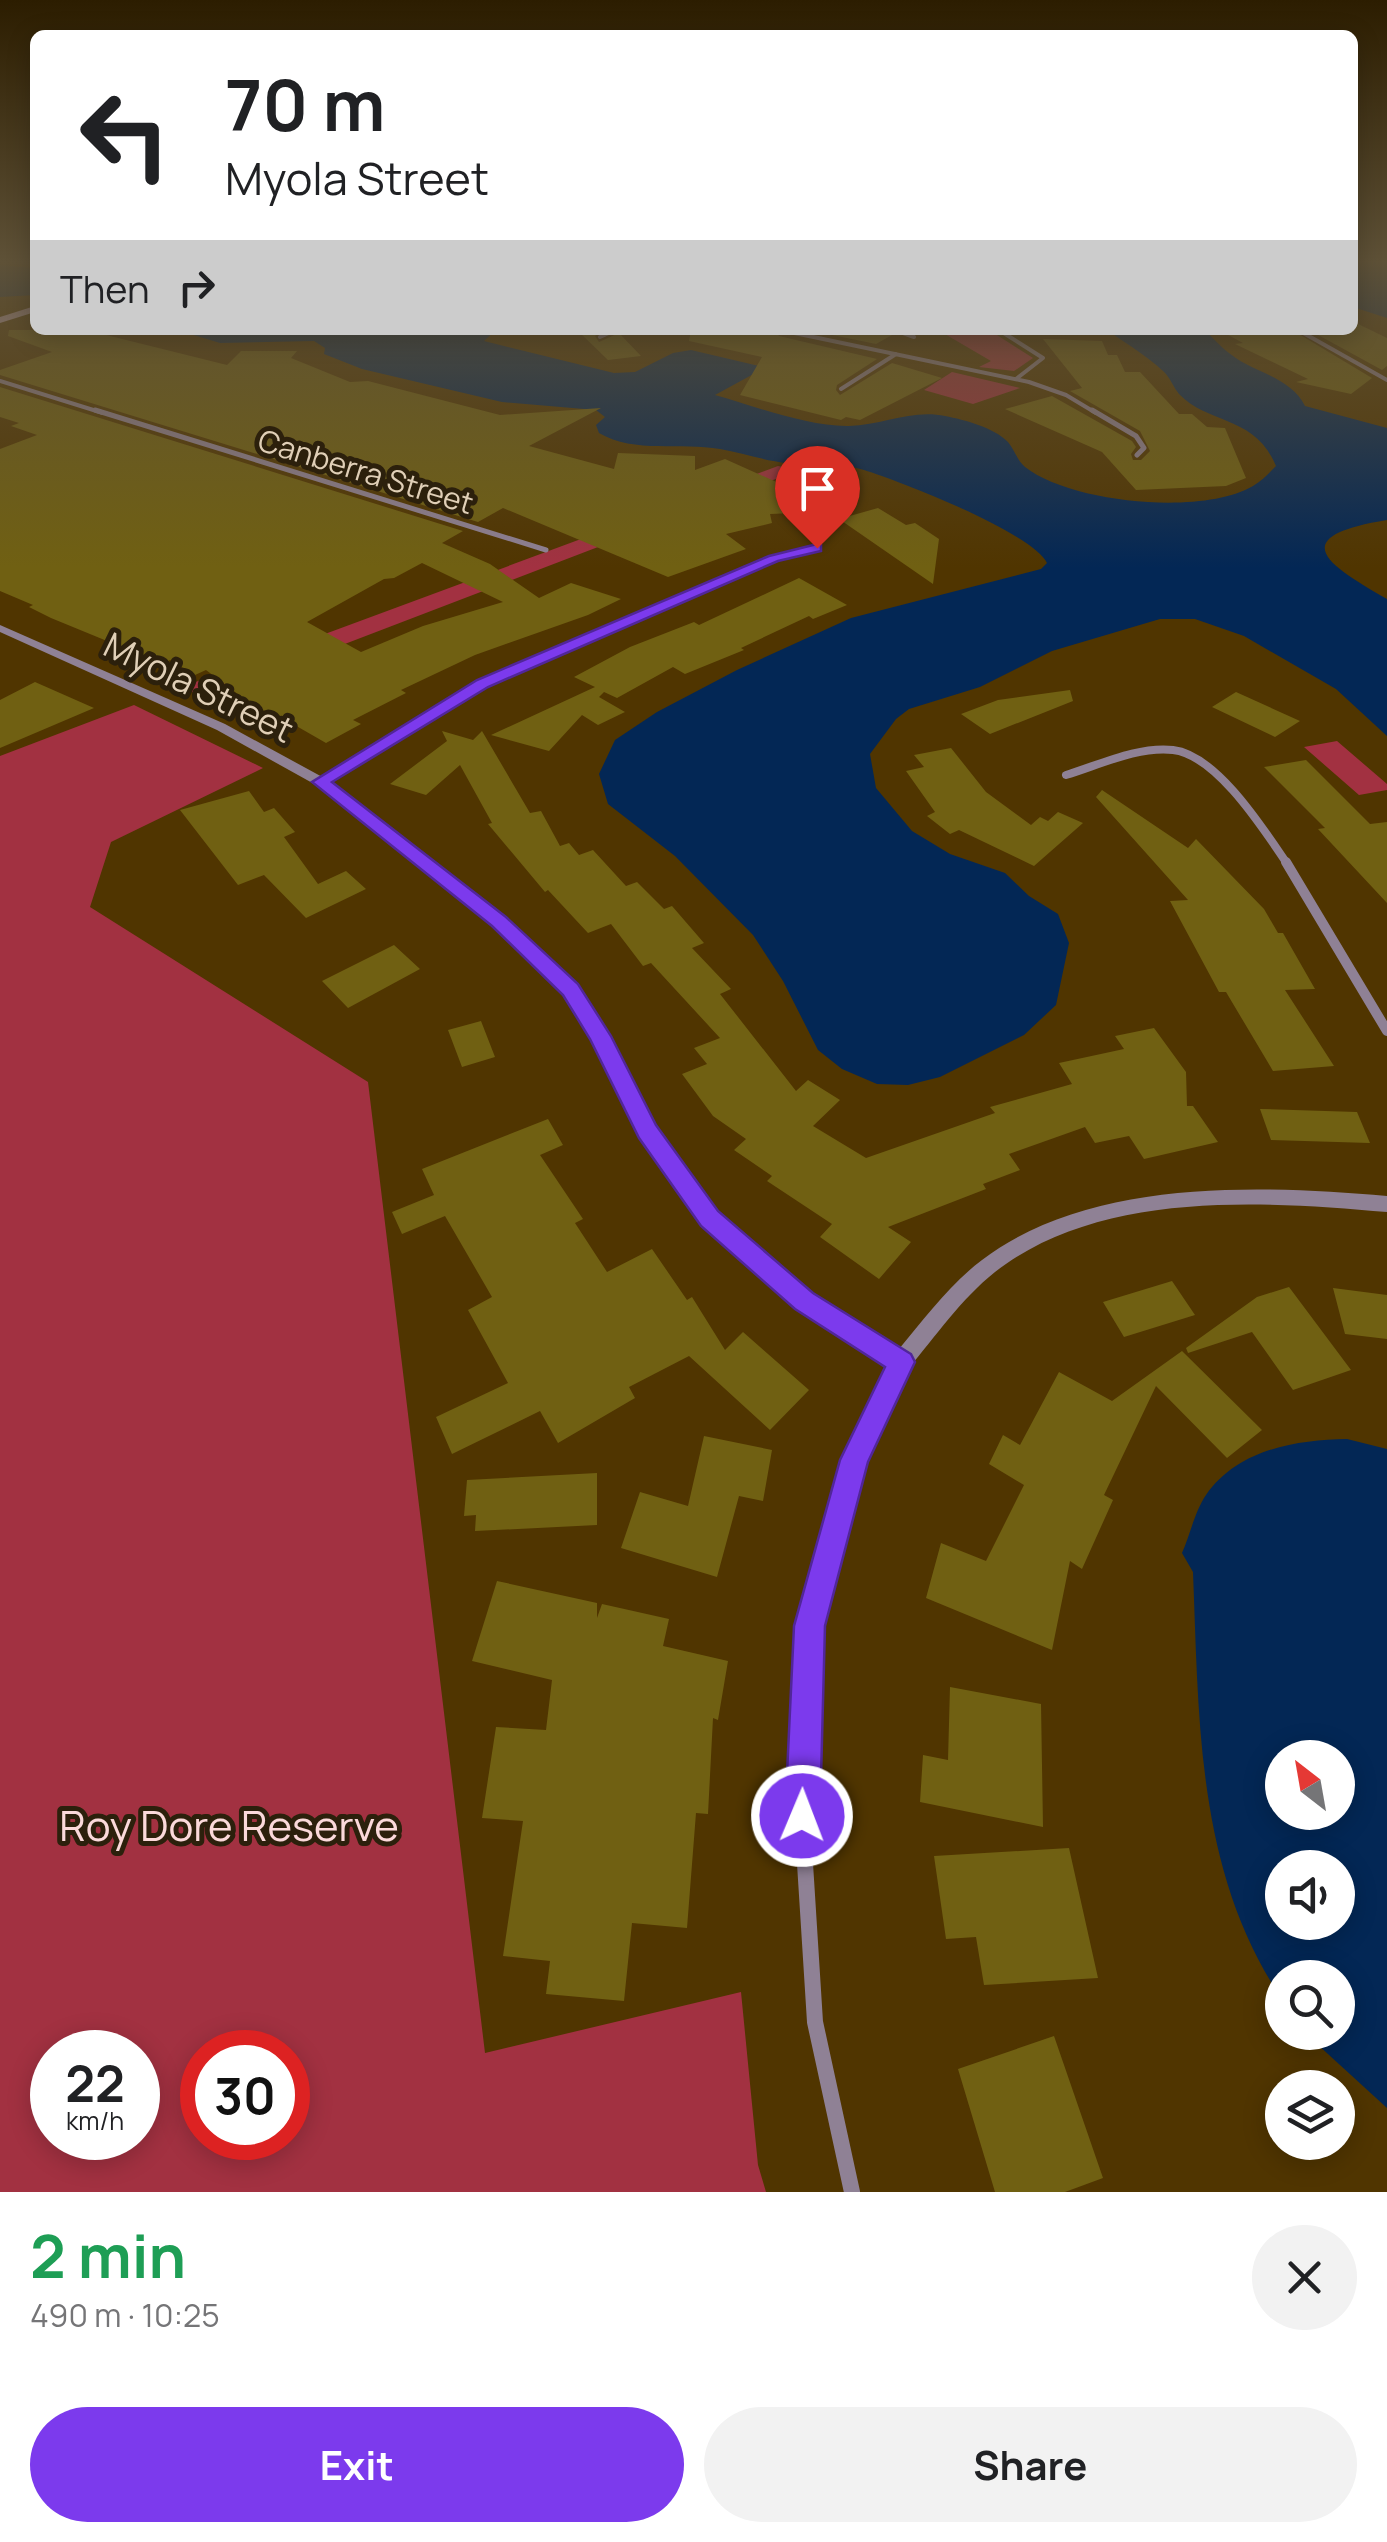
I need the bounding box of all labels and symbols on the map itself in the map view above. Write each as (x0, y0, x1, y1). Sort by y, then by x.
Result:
street label: Canberra Street (253, 419, 479, 523)
pin (775, 446, 860, 549)
street label: Myola Street (96, 620, 302, 754)
north arrow (1265, 1740, 1355, 1830)
position arrow (750, 1764, 854, 1868)
park label: Roy Dore Reserve (59, 1796, 399, 1854)
speed limit sign: 30 (180, 2030, 310, 2160)

